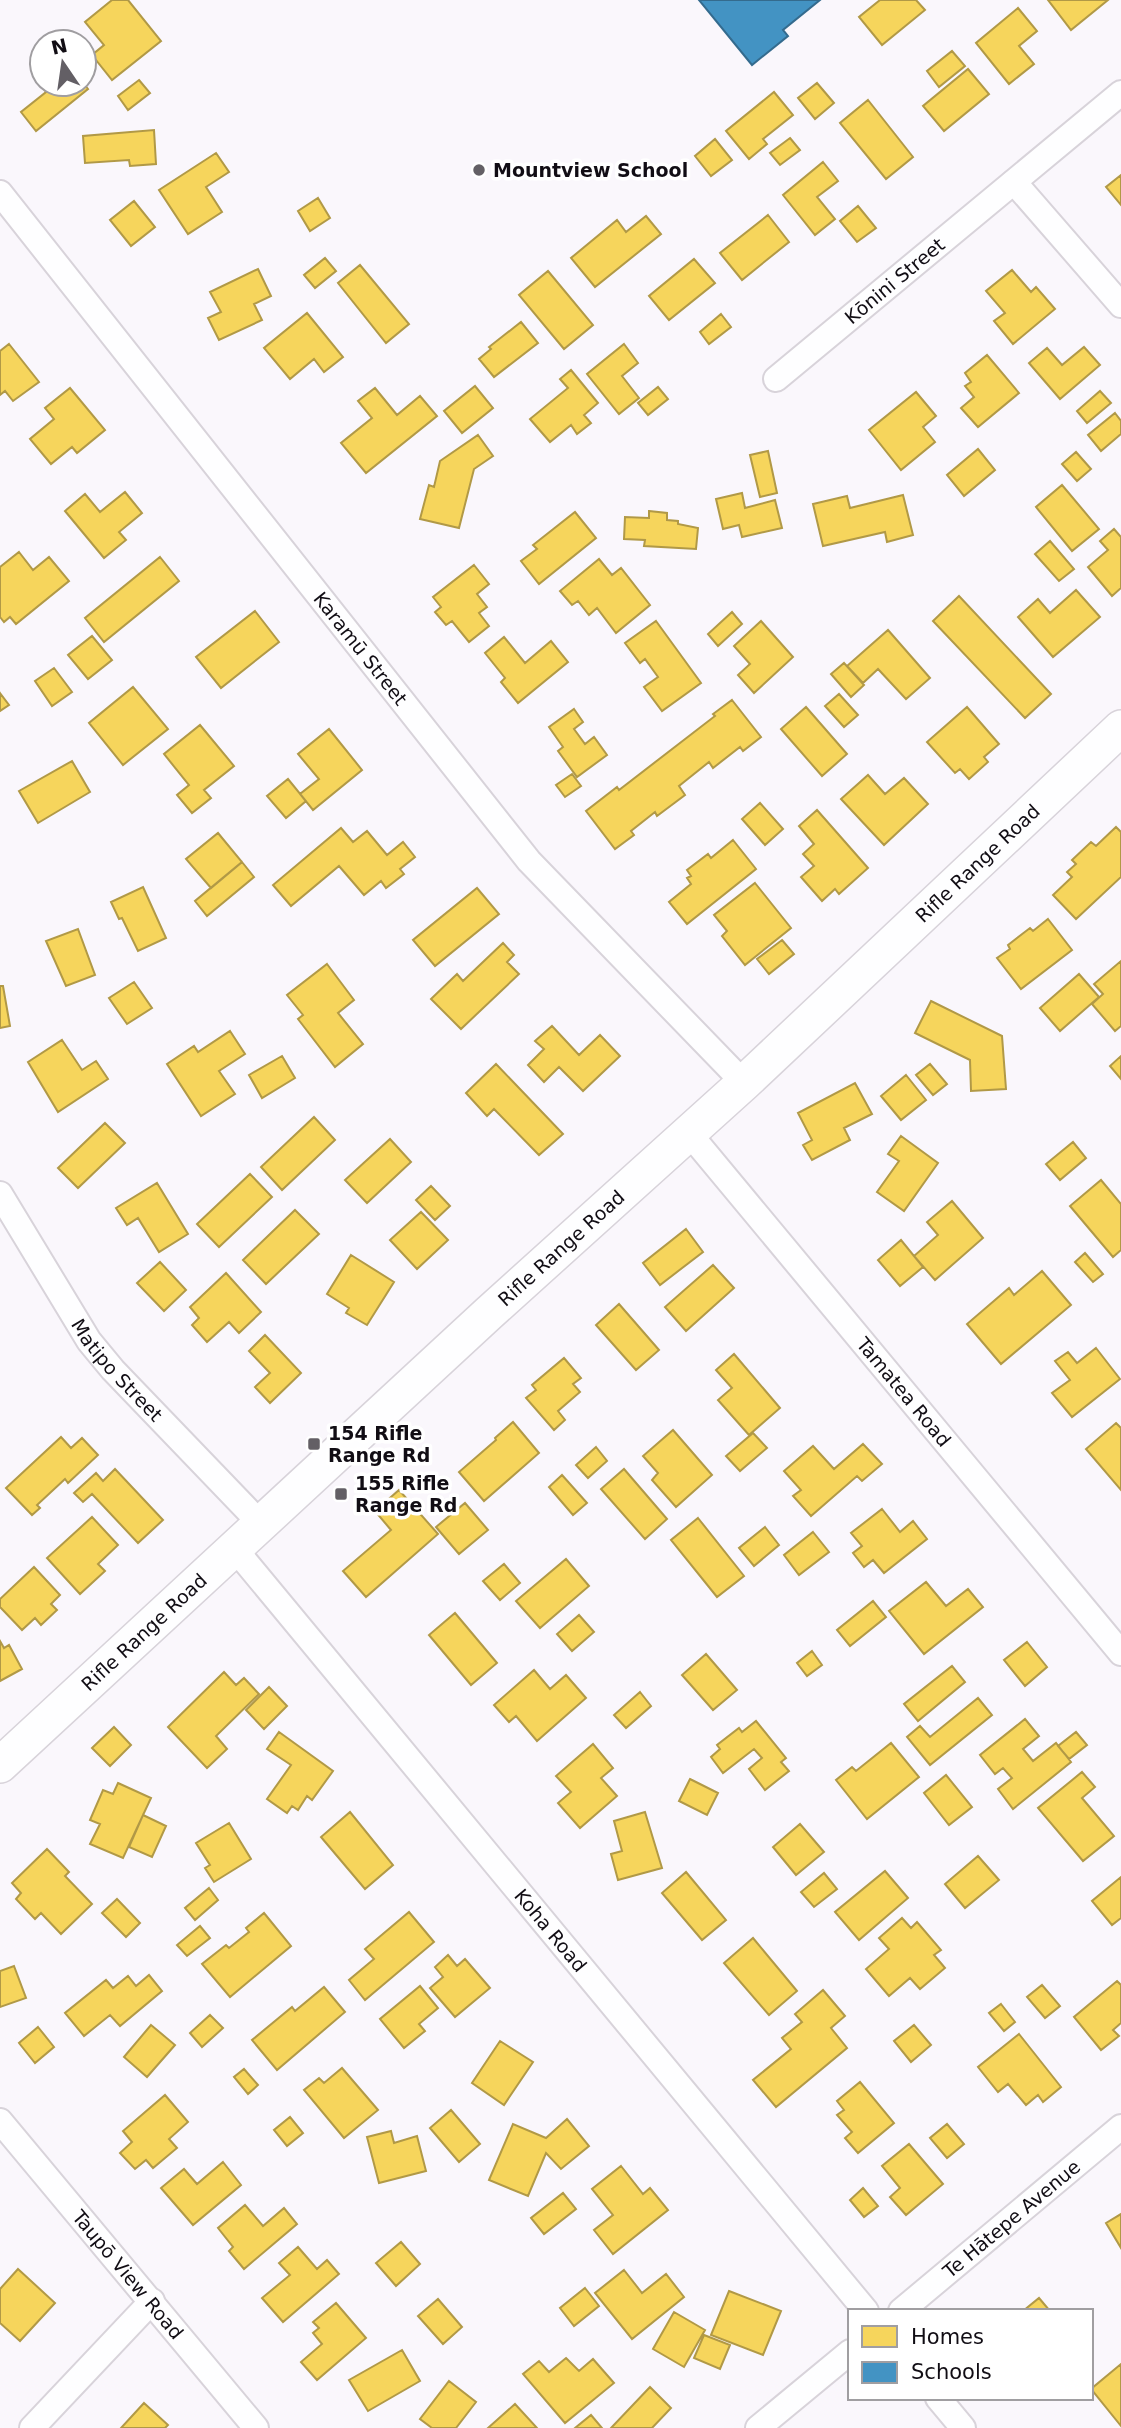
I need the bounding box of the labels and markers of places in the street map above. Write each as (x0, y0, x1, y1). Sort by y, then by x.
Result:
place label: Mountview School (493, 159, 688, 181)
marker: Mountview School (471, 162, 487, 178)
place label: 154 Rifle Range Rd (328, 1422, 430, 1466)
marker: 154 Rifle Range Rd (306, 1436, 322, 1452)
place label: 155 Rifle Range Rd (355, 1472, 457, 1516)
marker: 155 Rifle Range Rd (333, 1486, 349, 1502)

